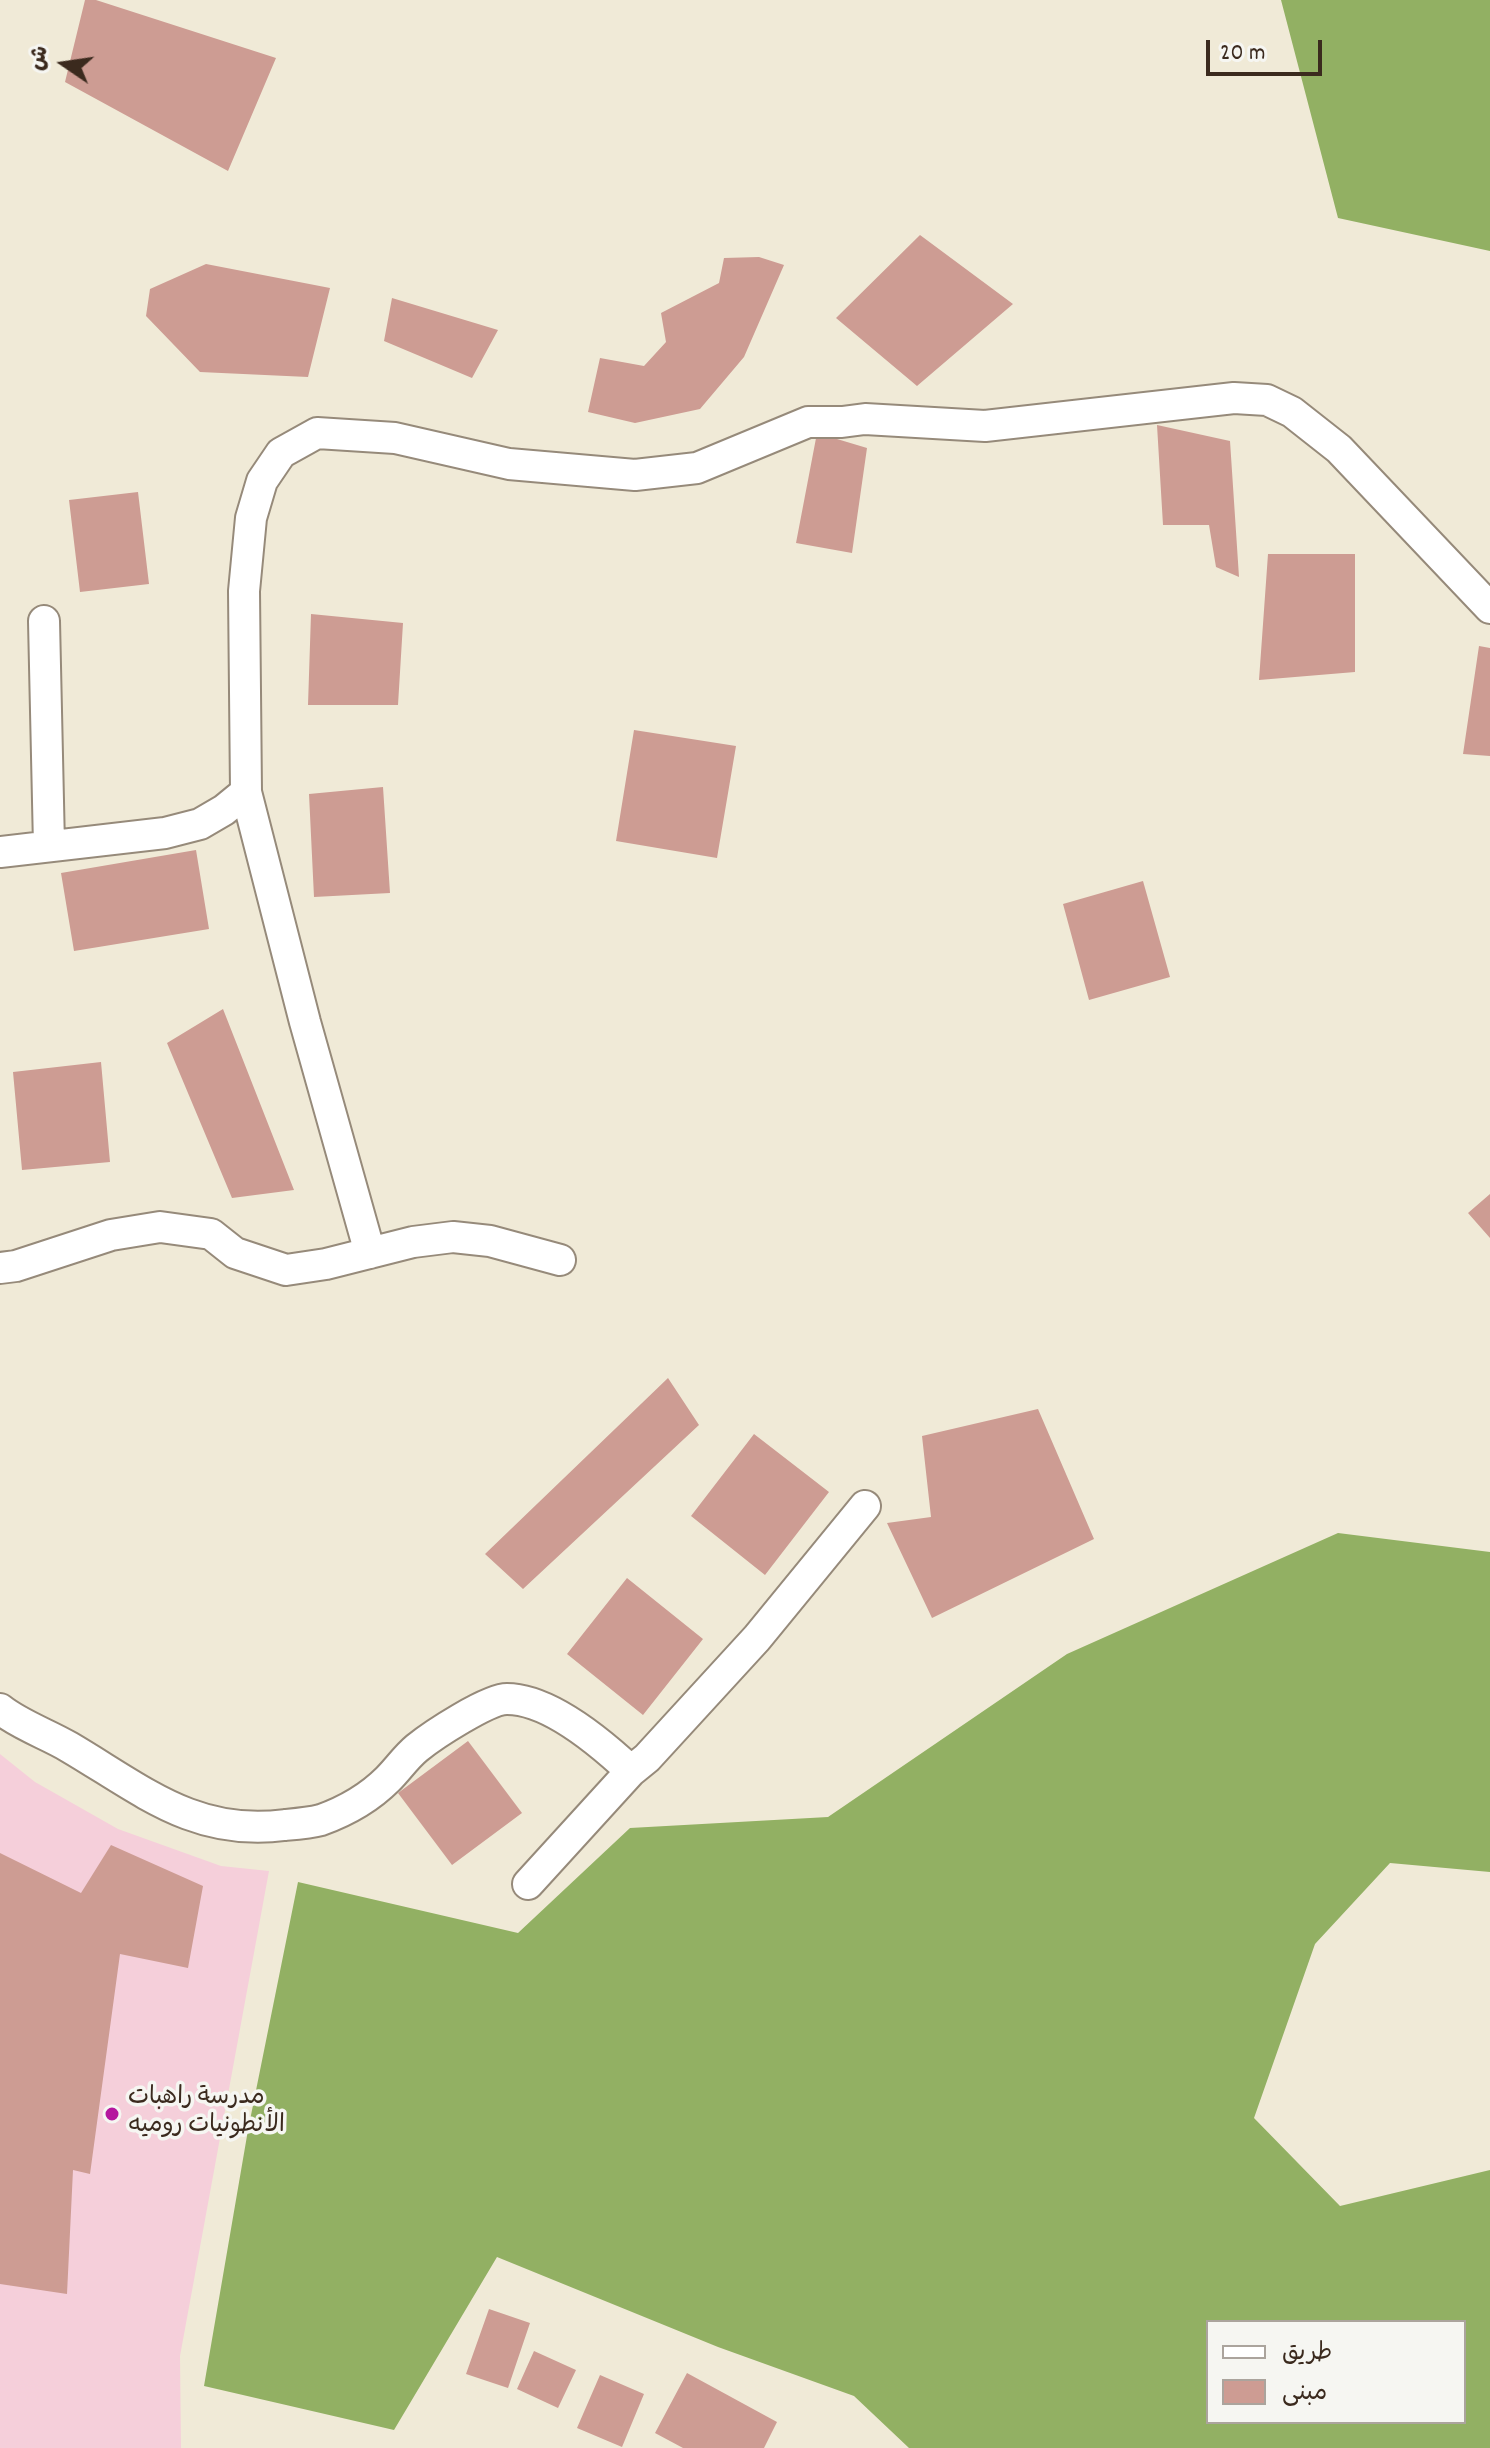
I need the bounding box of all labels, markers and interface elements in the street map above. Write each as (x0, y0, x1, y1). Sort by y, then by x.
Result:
north arrow (24, 24, 104, 104)
scale bar (1210, 24, 1326, 74)
text: 20 m (1220, 37, 1266, 71)
text: ش (22, 43, 58, 74)
place label: مدرسة راهبات الأنطونيات روميه (128, 2086, 285, 2142)
marker: مدرسة راهبات الأنطونيات روميه (103, 2105, 121, 2123)
legend (1206, 2320, 1466, 2424)
text: طريق (1282, 2337, 1332, 2371)
text: مبنى (1282, 2377, 1327, 2411)

